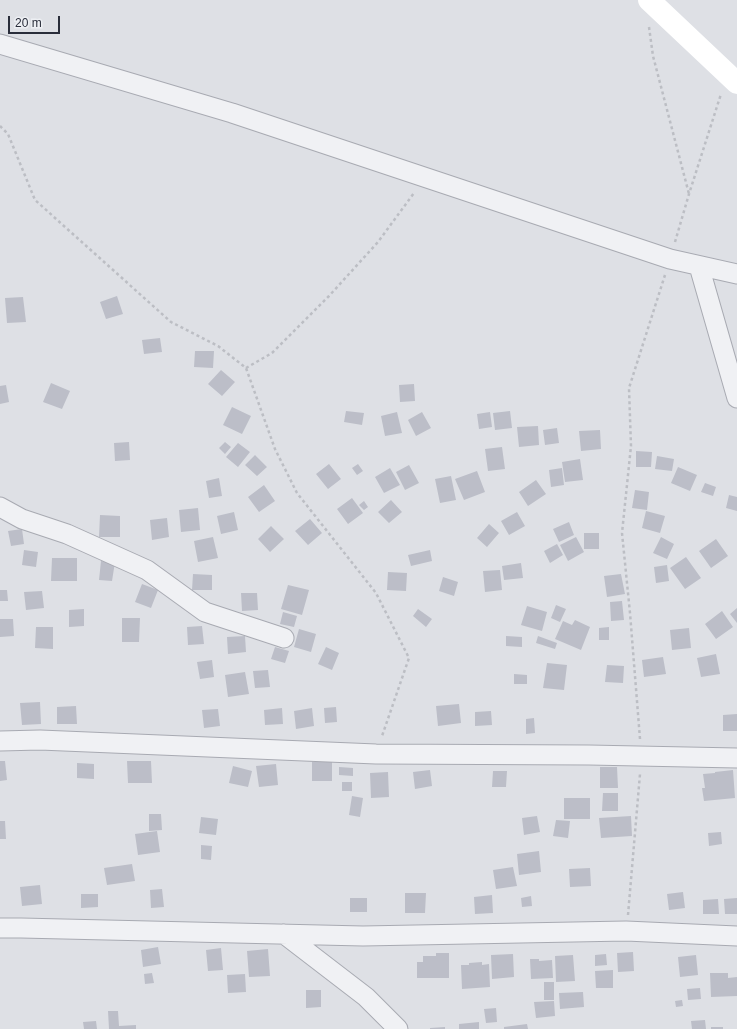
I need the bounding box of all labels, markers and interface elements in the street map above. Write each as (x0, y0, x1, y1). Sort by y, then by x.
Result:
scale bar (10, 8, 62, 34)
text: 20 m (15, 16, 42, 30)

